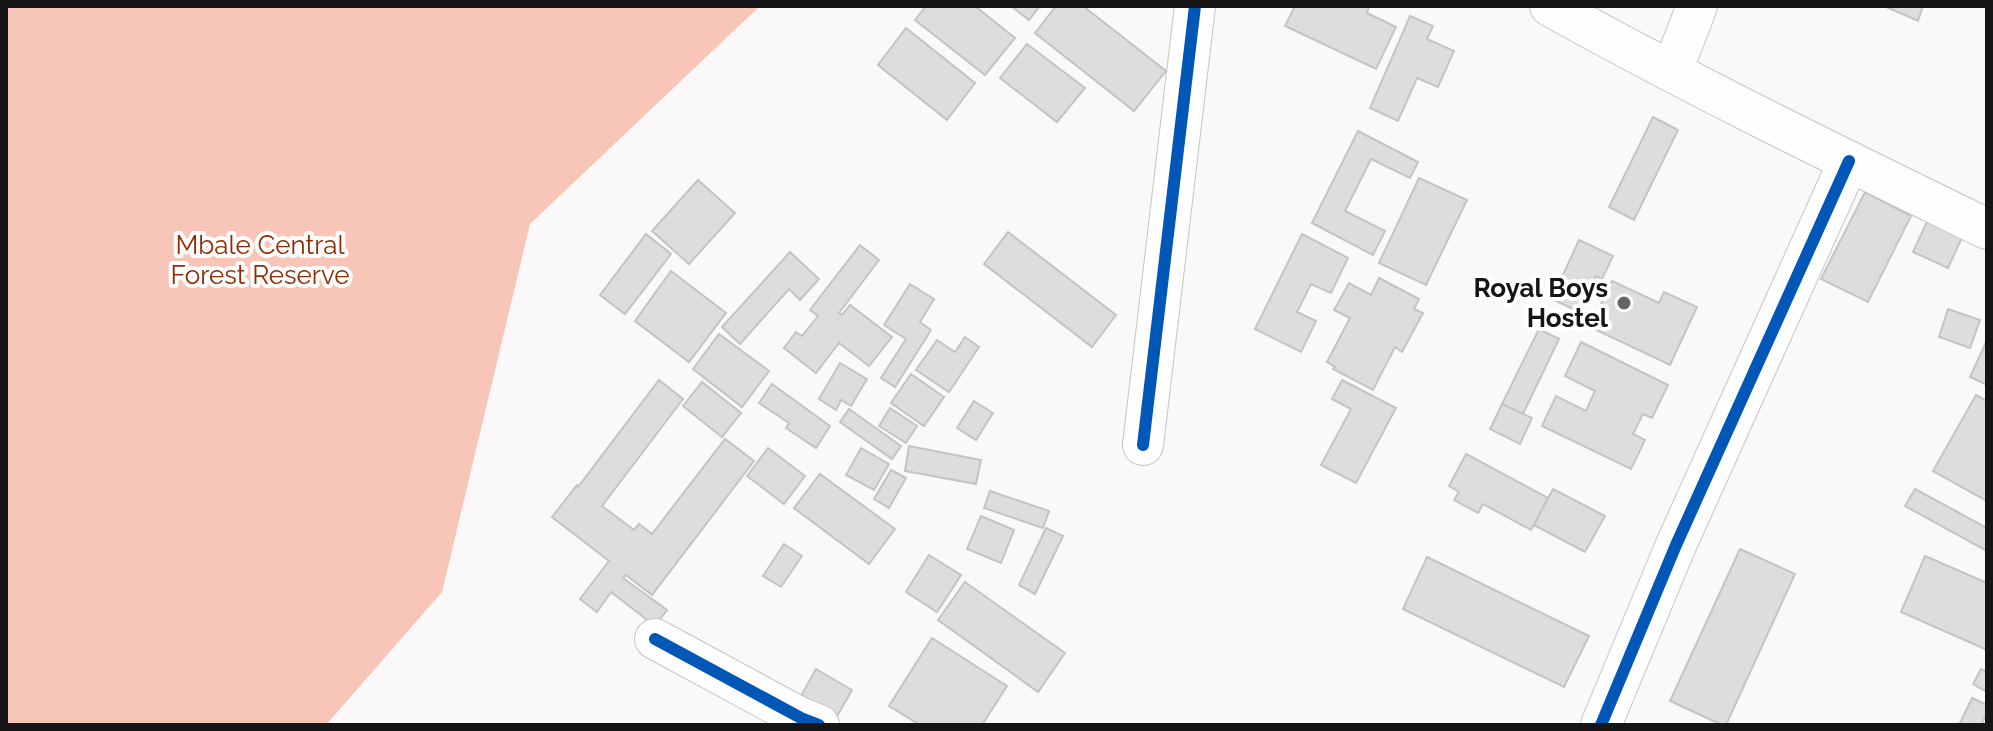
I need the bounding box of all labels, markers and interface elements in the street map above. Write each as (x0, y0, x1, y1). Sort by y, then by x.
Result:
park label: Mbale Central Forest Reserve (170, 230, 350, 290)
place label: Royal Boys Hostel (1474, 273, 1609, 333)
marker: Royal Boys Hostel (1615, 294, 1633, 312)

